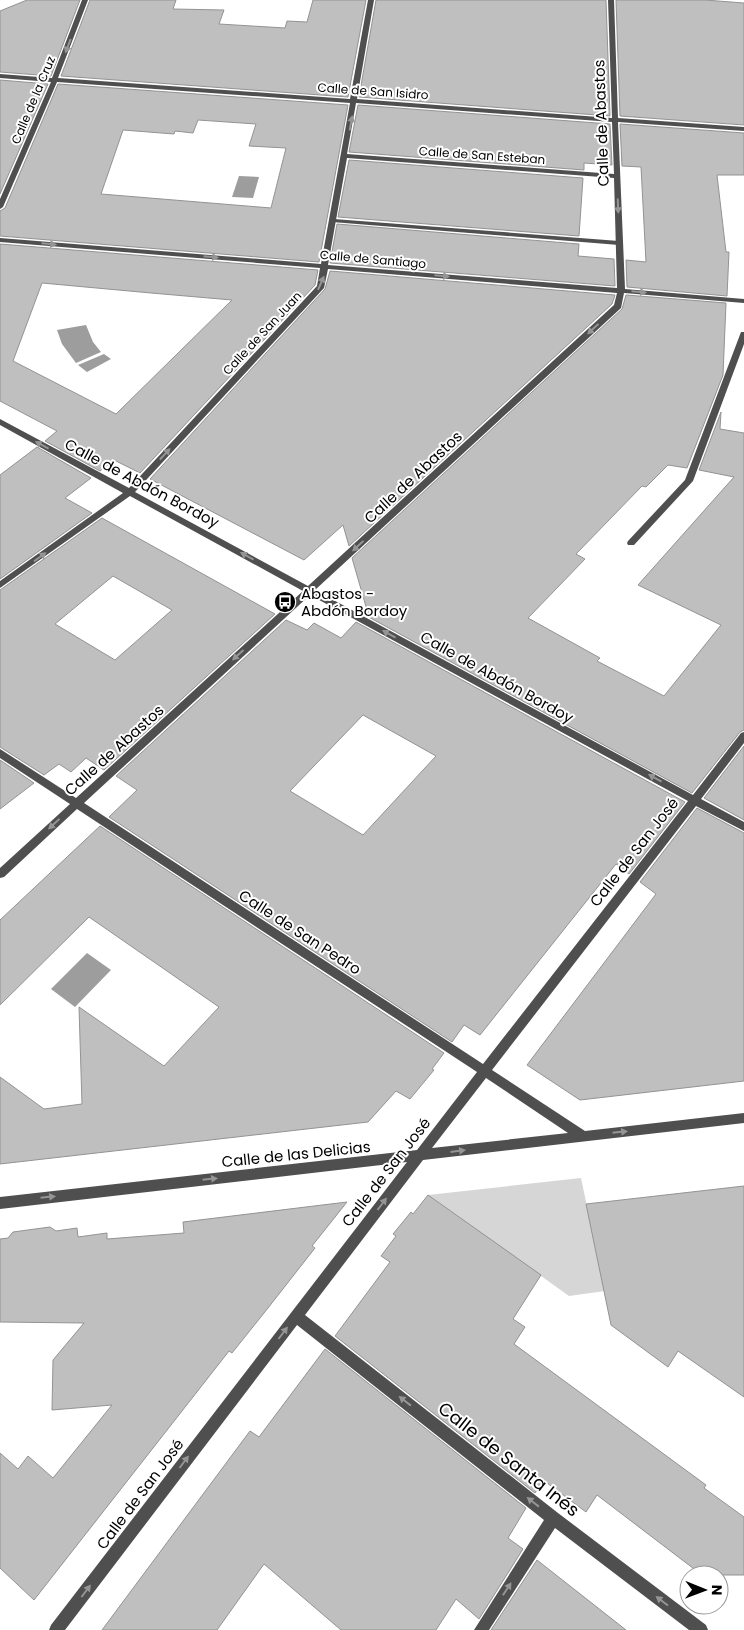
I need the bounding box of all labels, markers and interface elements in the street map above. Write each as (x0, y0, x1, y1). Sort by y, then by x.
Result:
one-way arrow (64, 38, 71, 53)
street label: Calle de la Cruz (7, 53, 59, 147)
street label: Calle de Abastos (588, 59, 614, 187)
street label: Calle de San Isidro (317, 79, 429, 103)
one-way arrow (347, 115, 355, 131)
street label: Calle de San Esteban (418, 142, 546, 168)
one-way arrow (614, 198, 622, 214)
one-way arrow (41, 240, 57, 248)
street label: Calle de Santiago (319, 246, 427, 272)
one-way arrow (203, 253, 219, 261)
one-way arrow (435, 272, 451, 280)
one-way arrow (316, 275, 325, 290)
street label: Calle de San Juan (219, 288, 305, 378)
one-way arrow (631, 289, 647, 297)
one-way arrow (588, 323, 600, 335)
street label: Calle de Abastos (359, 426, 467, 528)
street label: Calle de Abdón Bordoy (61, 433, 223, 533)
one-way arrow (35, 441, 50, 449)
one-way arrow (159, 448, 171, 460)
one-way arrow (353, 540, 365, 552)
one-way arrow (33, 552, 46, 562)
one-way arrow (239, 552, 254, 560)
place label: Abastos - Abdón Bordoy (301, 583, 408, 621)
bus stop icon: Abastos - Abdón Bordoy (273, 590, 297, 614)
street label: Calle de Abdón Bordoy (417, 626, 578, 728)
one-way arrow (383, 629, 396, 638)
one-way arrow (232, 650, 245, 661)
street label: Calle de Abastos (60, 700, 168, 800)
one-way arrow (648, 774, 662, 782)
street label: Calle de San José (585, 793, 683, 911)
one-way arrow (49, 818, 61, 830)
street label: Calle de San Pedro (235, 885, 365, 979)
street label: Calle de San José (337, 1113, 435, 1231)
one-way arrow (612, 1128, 628, 1136)
street label: Calle de las Delicias (221, 1136, 372, 1172)
one-way arrow (451, 1147, 467, 1155)
one-way arrow (202, 1175, 218, 1183)
one-way arrow (41, 1193, 57, 1201)
one-way arrow (376, 1198, 387, 1211)
one-way arrow (278, 1326, 288, 1340)
one-way arrow (399, 1396, 412, 1407)
street label: Calle de Santa Inés (433, 1396, 585, 1522)
street label: Calle de San José (92, 1435, 188, 1553)
one-way arrow (179, 1456, 190, 1469)
one-way arrow (527, 1496, 540, 1507)
north arrow (679, 1565, 729, 1615)
one-way arrow (503, 1582, 512, 1596)
one-way arrow (80, 1585, 91, 1598)
text: N (707, 1585, 727, 1596)
one-way arrow (656, 1595, 669, 1606)

